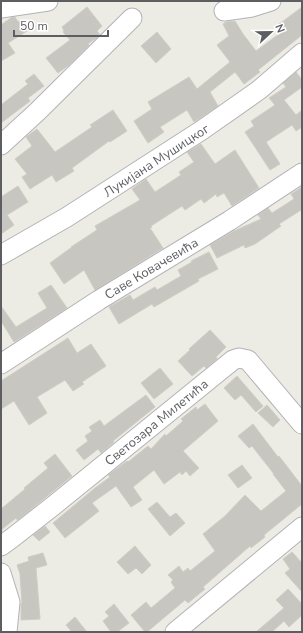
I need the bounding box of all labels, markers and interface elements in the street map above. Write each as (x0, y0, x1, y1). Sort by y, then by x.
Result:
scale bar (14, 12, 108, 38)
north arrow (251, 12, 291, 52)
text: 50 m (20, 18, 48, 34)
text: N (271, 22, 288, 35)
street label: Лукијана Мушицког (100, 120, 213, 202)
street label: Саве Ковачевића (101, 234, 202, 304)
street label: Светозара Милетића (101, 375, 212, 470)

